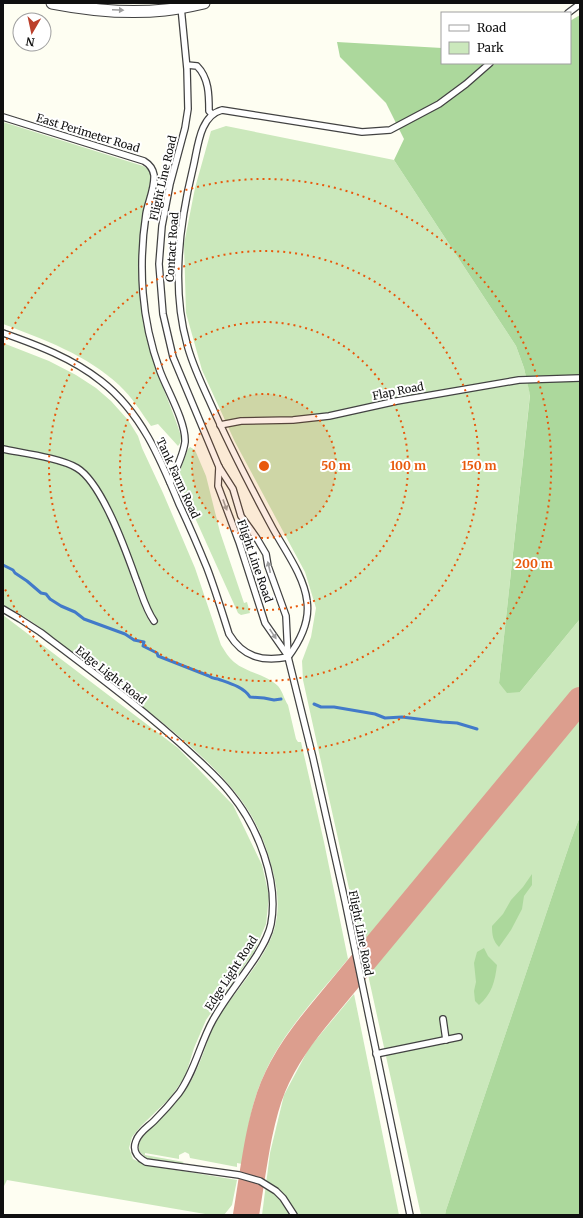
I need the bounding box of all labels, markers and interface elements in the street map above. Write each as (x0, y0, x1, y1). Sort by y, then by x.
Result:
one-way arrow (112, 7, 124, 14)
north arrow (12, 12, 52, 52)
legend (441, 12, 571, 64)
text: Road (477, 20, 506, 35)
text: N (25, 34, 36, 49)
text: Park (477, 40, 504, 55)
street label: East Perimeter Road (35, 111, 142, 156)
street label: Flight Line Road (146, 134, 180, 222)
street label: Contact Road (163, 211, 181, 282)
street label: Flap Road (371, 379, 425, 403)
street label: Tank Farm Road (153, 435, 203, 521)
text: 50 m (321, 458, 351, 473)
text: 100 m (390, 458, 426, 473)
text: 150 m (462, 458, 497, 473)
centre of rings (257, 459, 271, 473)
one-way arrow (223, 499, 229, 511)
street label: Flight Line Road (234, 518, 276, 605)
text: 200 m (515, 556, 553, 571)
one-way arrow (266, 561, 272, 573)
one-way arrow (269, 629, 277, 639)
street label: Edge Light Road (73, 643, 149, 707)
street label: Flight Line Road (346, 889, 376, 977)
street label: Edge Light Road (202, 933, 260, 1013)

